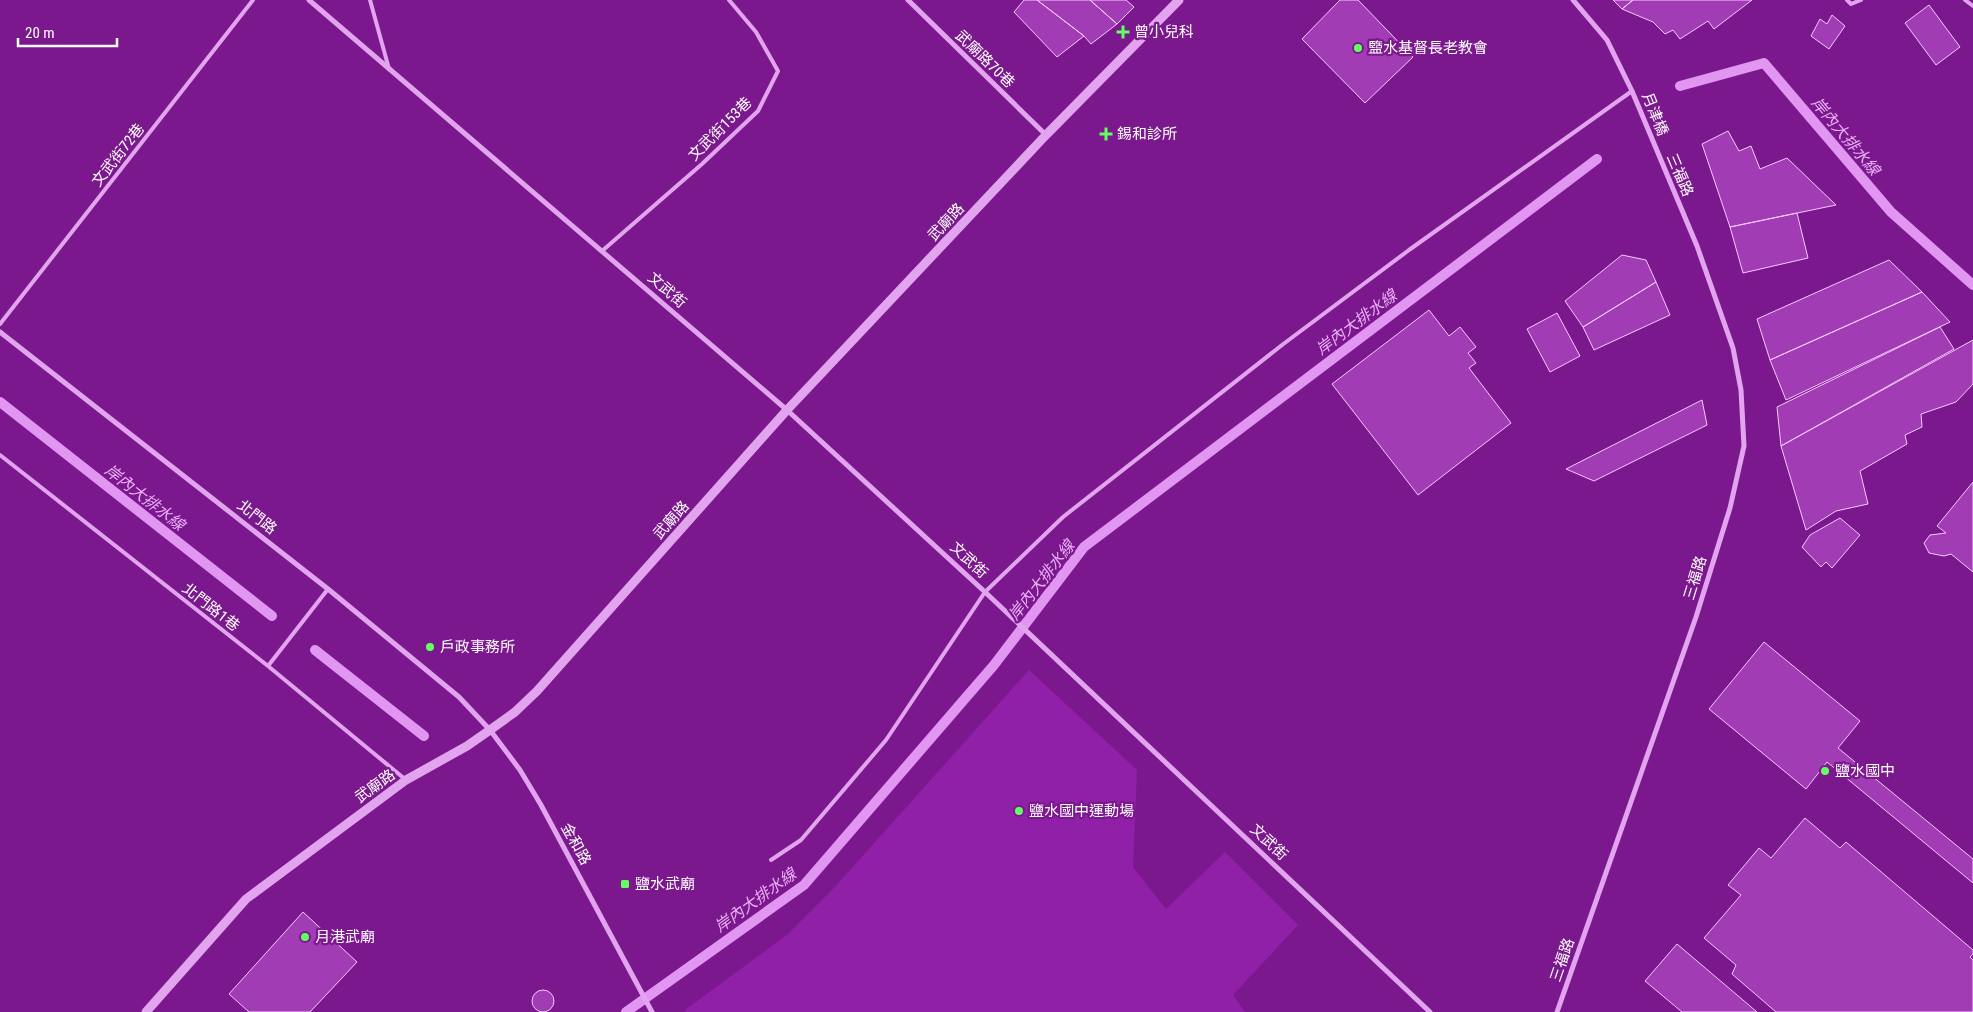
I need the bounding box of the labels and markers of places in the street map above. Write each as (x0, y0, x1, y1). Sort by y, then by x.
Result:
place label: 曾小兒科 (1134, 23, 1194, 41)
marker: 曾小兒科 (1116, 25, 1130, 39)
place label: 盬水基督長老教會 (1368, 39, 1488, 57)
marker: 盬水基督長老教會 (1352, 42, 1364, 54)
place label: 錫和診所 (1117, 125, 1177, 143)
marker: 錫和診所 (1099, 127, 1113, 141)
place label: 戶政事務所 (440, 638, 515, 656)
marker: 戶政事務所 (424, 641, 436, 653)
place label: 鹽水國中 (1835, 762, 1895, 780)
marker: 鹽水國中 (1819, 765, 1831, 777)
place label: 鹽水國中運動場 (1029, 802, 1134, 820)
marker: 鹽水國中運動場 (1013, 805, 1025, 817)
place label: 鹽水武廟 (635, 875, 695, 893)
marker: 鹽水武廟 (619, 878, 631, 890)
place label: 月港武廟 (315, 928, 375, 946)
marker: 月港武廟 (299, 931, 311, 943)

